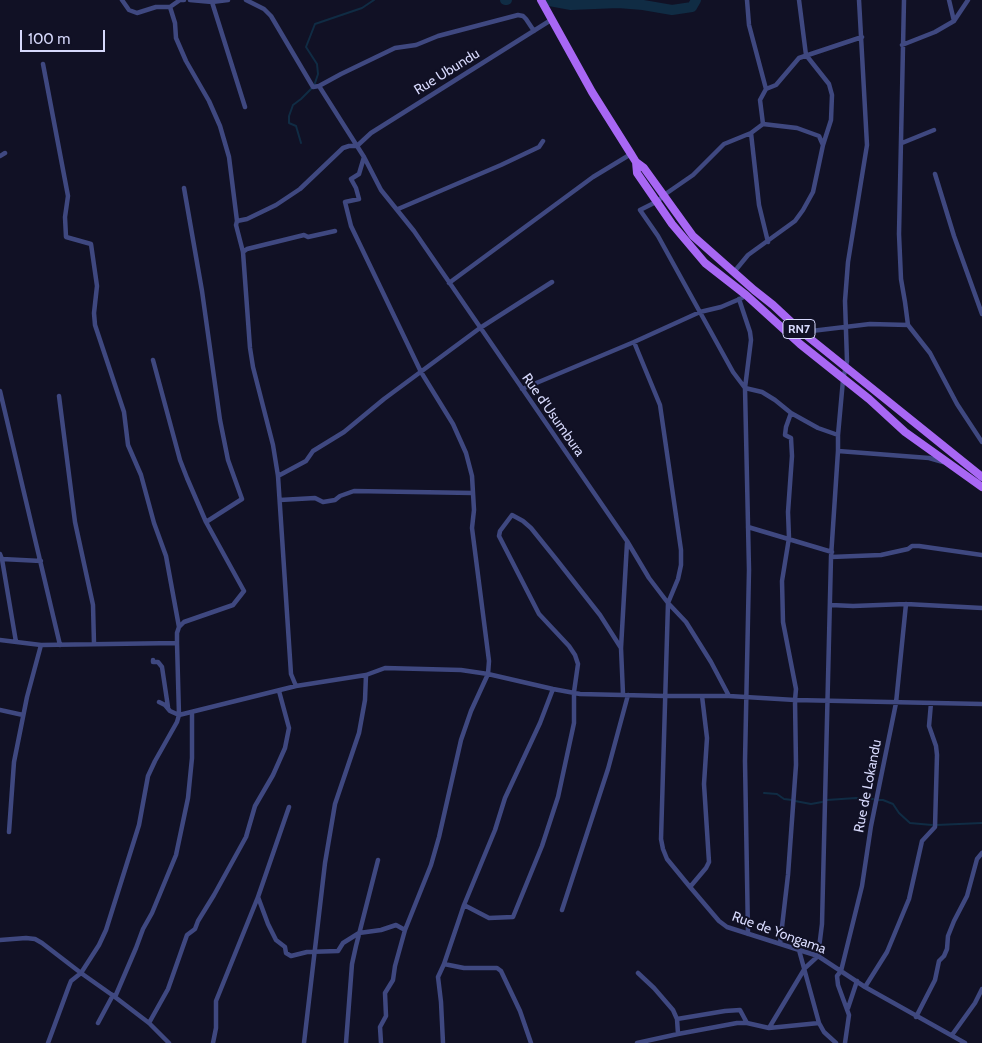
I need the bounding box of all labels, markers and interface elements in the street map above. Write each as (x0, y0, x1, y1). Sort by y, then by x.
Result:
scale bar (22, 20, 108, 52)
text: 100 m (28, 30, 70, 48)
street label: Rue Ubundu (411, 45, 483, 99)
road number: RN7 (783, 320, 815, 338)
street label: Rue d'Usumbura (518, 370, 588, 460)
street label: Rue de Lokandu (851, 738, 885, 834)
street label: Rue de Yongama (730, 908, 828, 958)

